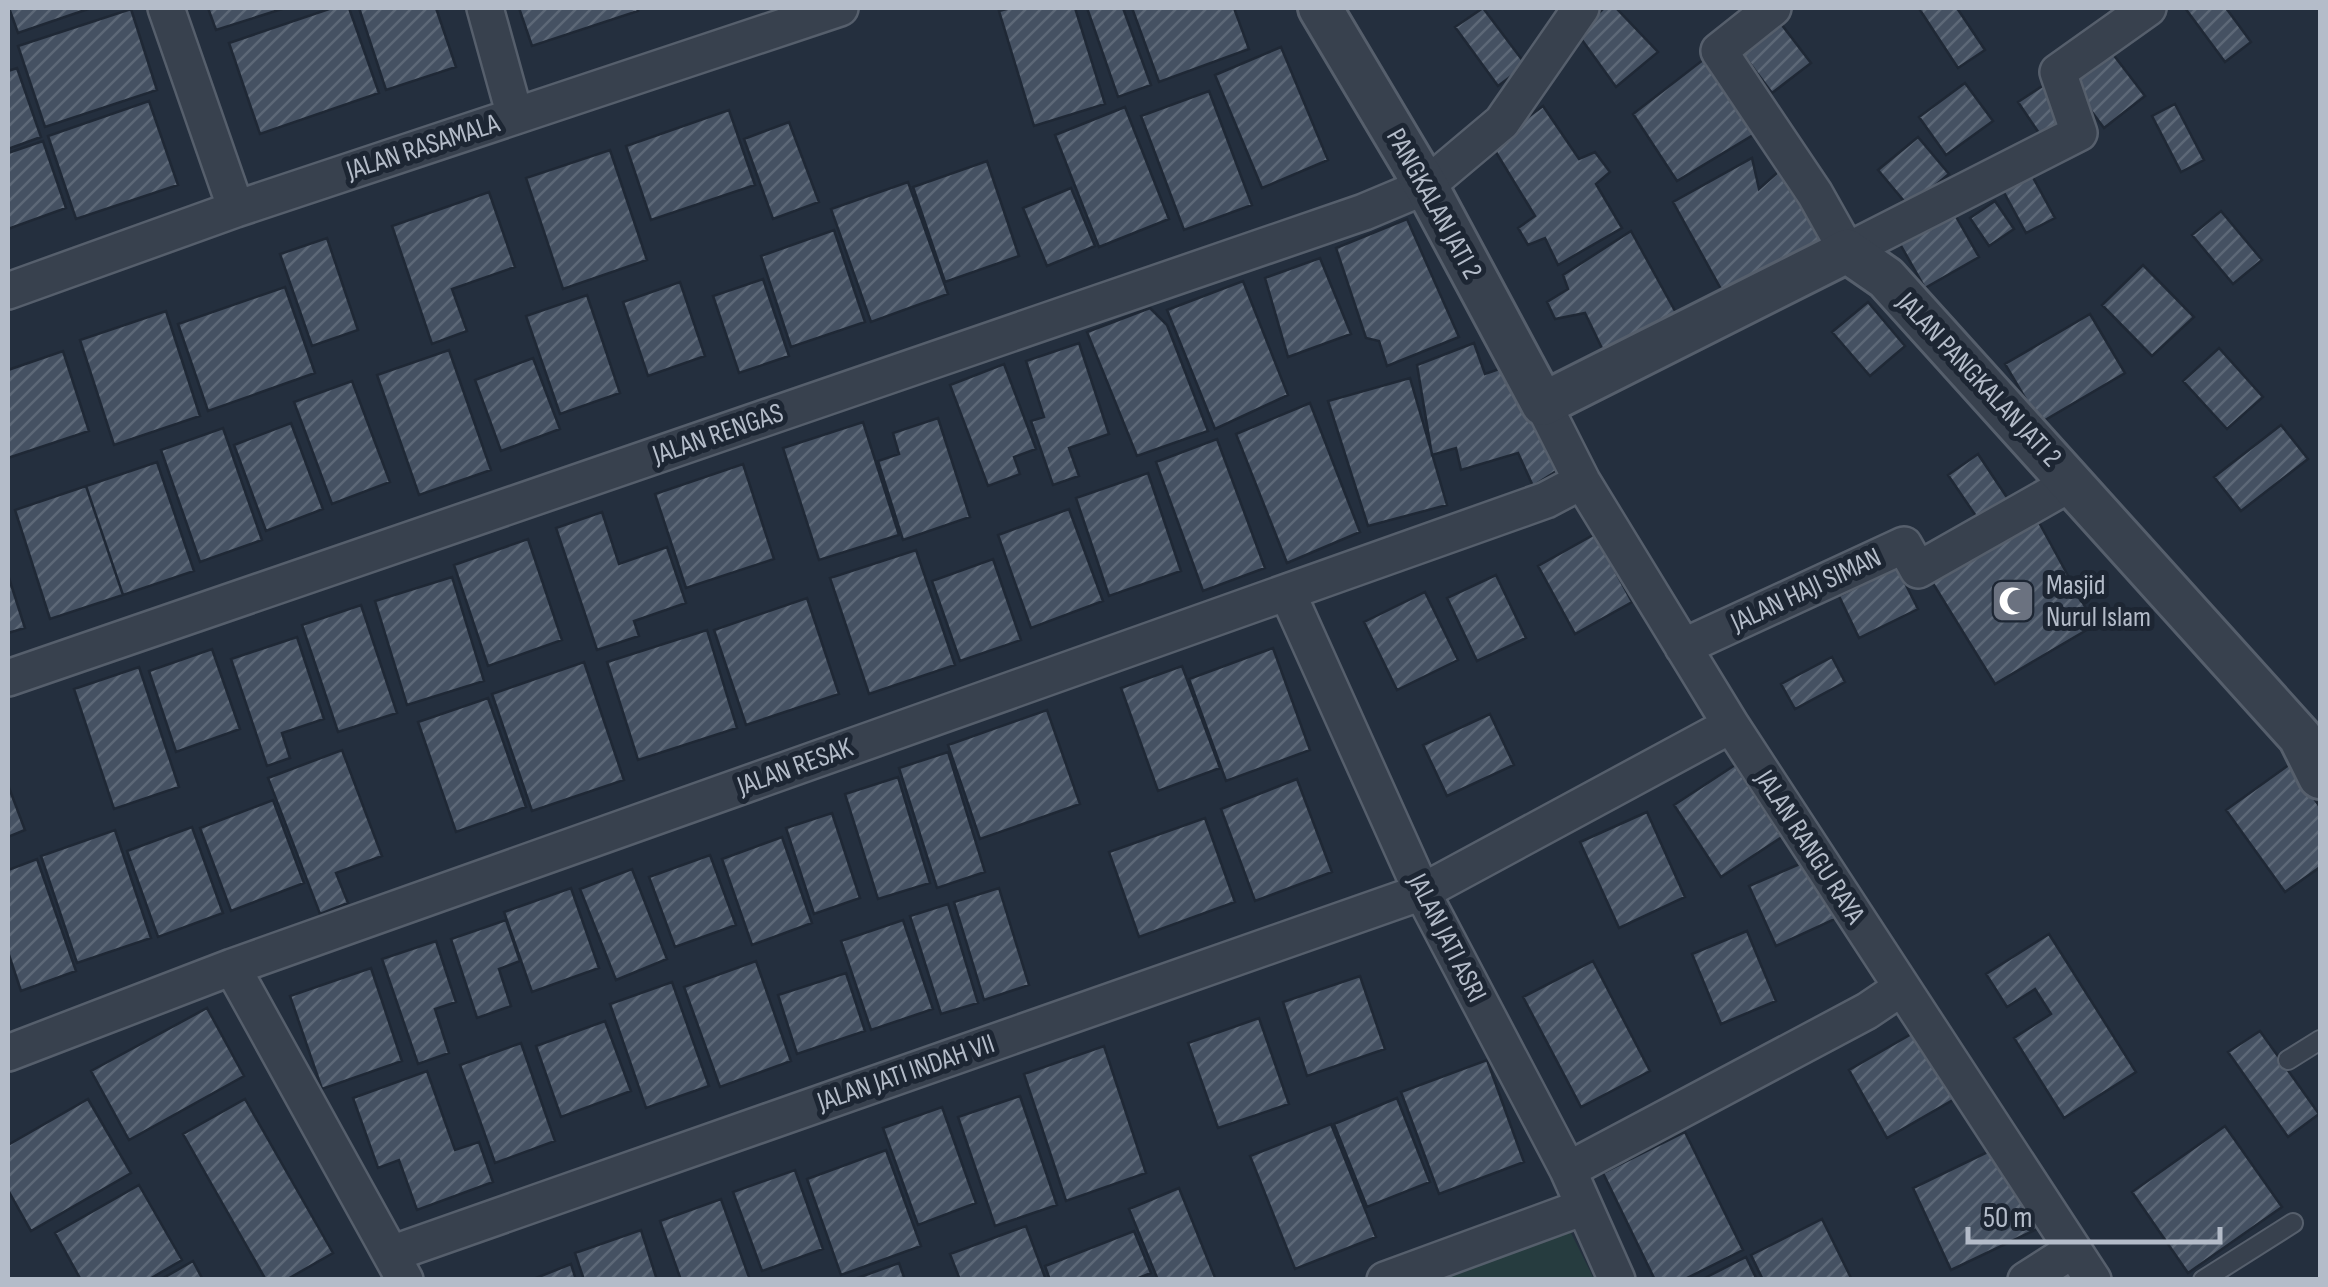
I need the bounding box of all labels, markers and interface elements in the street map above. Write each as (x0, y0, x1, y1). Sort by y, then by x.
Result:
street label: JALAN RASAMALA (341, 106, 505, 188)
street label: PANGKALAN JATI 2 (1379, 123, 1489, 285)
street label: JALAN PANGKALAN JATI 2 (1889, 285, 2068, 474)
street label: JALAN RENGAS (647, 396, 788, 472)
street label: JALAN HAJI SIMAN (1725, 541, 1886, 640)
place label: Masjid Nurul Islam (2046, 569, 2151, 634)
mosque icon: Masjid Nurul Islam (1990, 578, 2036, 624)
street label: JALAN RESAK (732, 731, 857, 803)
street label: JALAN RANGU RAYA (1748, 763, 1872, 931)
street label: JALAN JATI ASRI (1400, 867, 1493, 1008)
street label: JALAN JATI INDAH VII (812, 1027, 999, 1119)
scale bar (1968, 1182, 2220, 1244)
text: 50 m (1983, 1200, 2032, 1236)

